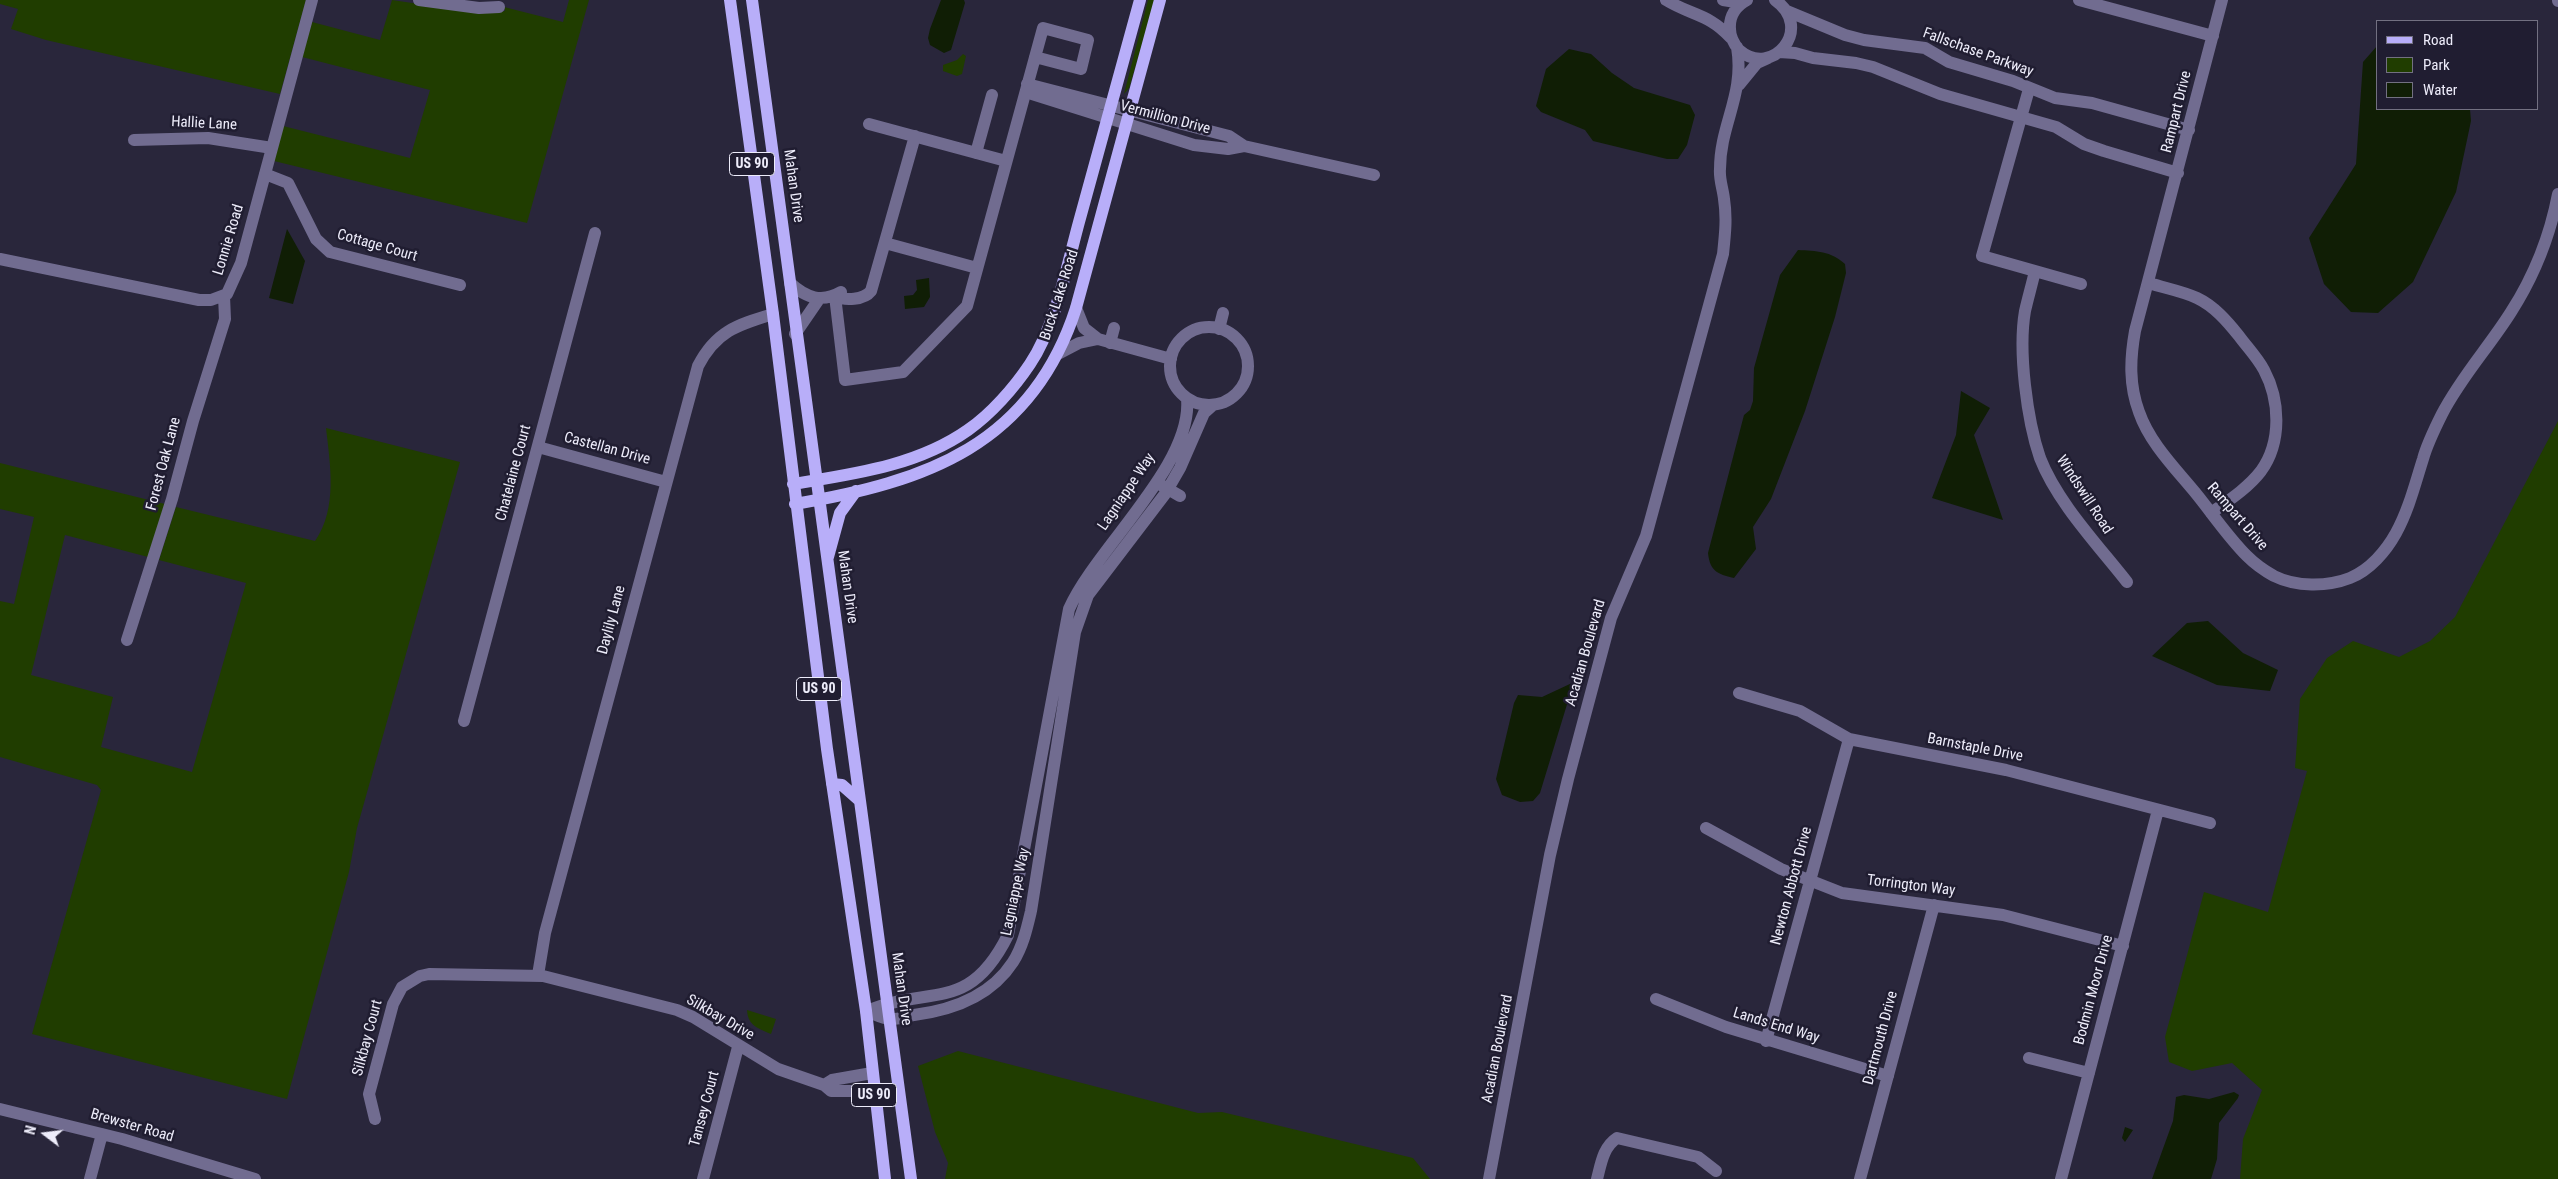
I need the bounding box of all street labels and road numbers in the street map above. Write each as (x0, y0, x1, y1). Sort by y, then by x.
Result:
street label: Fallschase Parkway (1920, 25, 2036, 81)
street label: Rampart Drive (2158, 69, 2196, 155)
street label: Vermillion Drive (1118, 97, 1212, 139)
street label: Hallie Lane (171, 113, 237, 135)
street label: Mahan Drive (779, 148, 807, 224)
road number: US 90 (730, 152, 774, 175)
street label: Lonnie Road (210, 202, 248, 278)
street label: Cottage Court (335, 226, 419, 266)
street label: Buck Lake Road (1037, 247, 1083, 343)
street label: Forest Oak Lane (143, 415, 185, 513)
street label: Chatelaine Court (493, 423, 535, 523)
street label: Castellan Drive (562, 429, 652, 469)
street label: Lagniappe Way (1095, 450, 1159, 534)
street label: Windswill Road (2052, 452, 2116, 538)
street label: Rampart Drive (2203, 479, 2271, 555)
street label: Mahan Drive (833, 549, 861, 625)
street label: Daylily Lane (594, 584, 630, 656)
street label: Acadian Boulevard (1562, 598, 1610, 708)
road number: US 90 (796, 678, 842, 701)
street label: Barnstaple Drive (1926, 730, 2024, 766)
street label: Newton Abbott Drive (1768, 825, 1816, 947)
street label: Lagniappe Way (998, 846, 1034, 938)
street label: Torrington Way (1866, 872, 1956, 900)
street label: Bodmin Moor Drive (2071, 933, 2117, 1047)
street label: Mahan Drive (887, 951, 915, 1027)
street label: Dartmouth Drive (1860, 989, 1902, 1087)
street label: Silkbay Drive (683, 991, 757, 1045)
street label: Acadian Boulevard (1479, 993, 1517, 1105)
street label: Silkbay Court (349, 998, 387, 1078)
street label: Lands End Way (1731, 1004, 1821, 1048)
street label: Tansey Court (686, 1069, 724, 1149)
road number: US 90 (852, 1084, 896, 1106)
street label: Brewster Road (88, 1106, 176, 1146)

